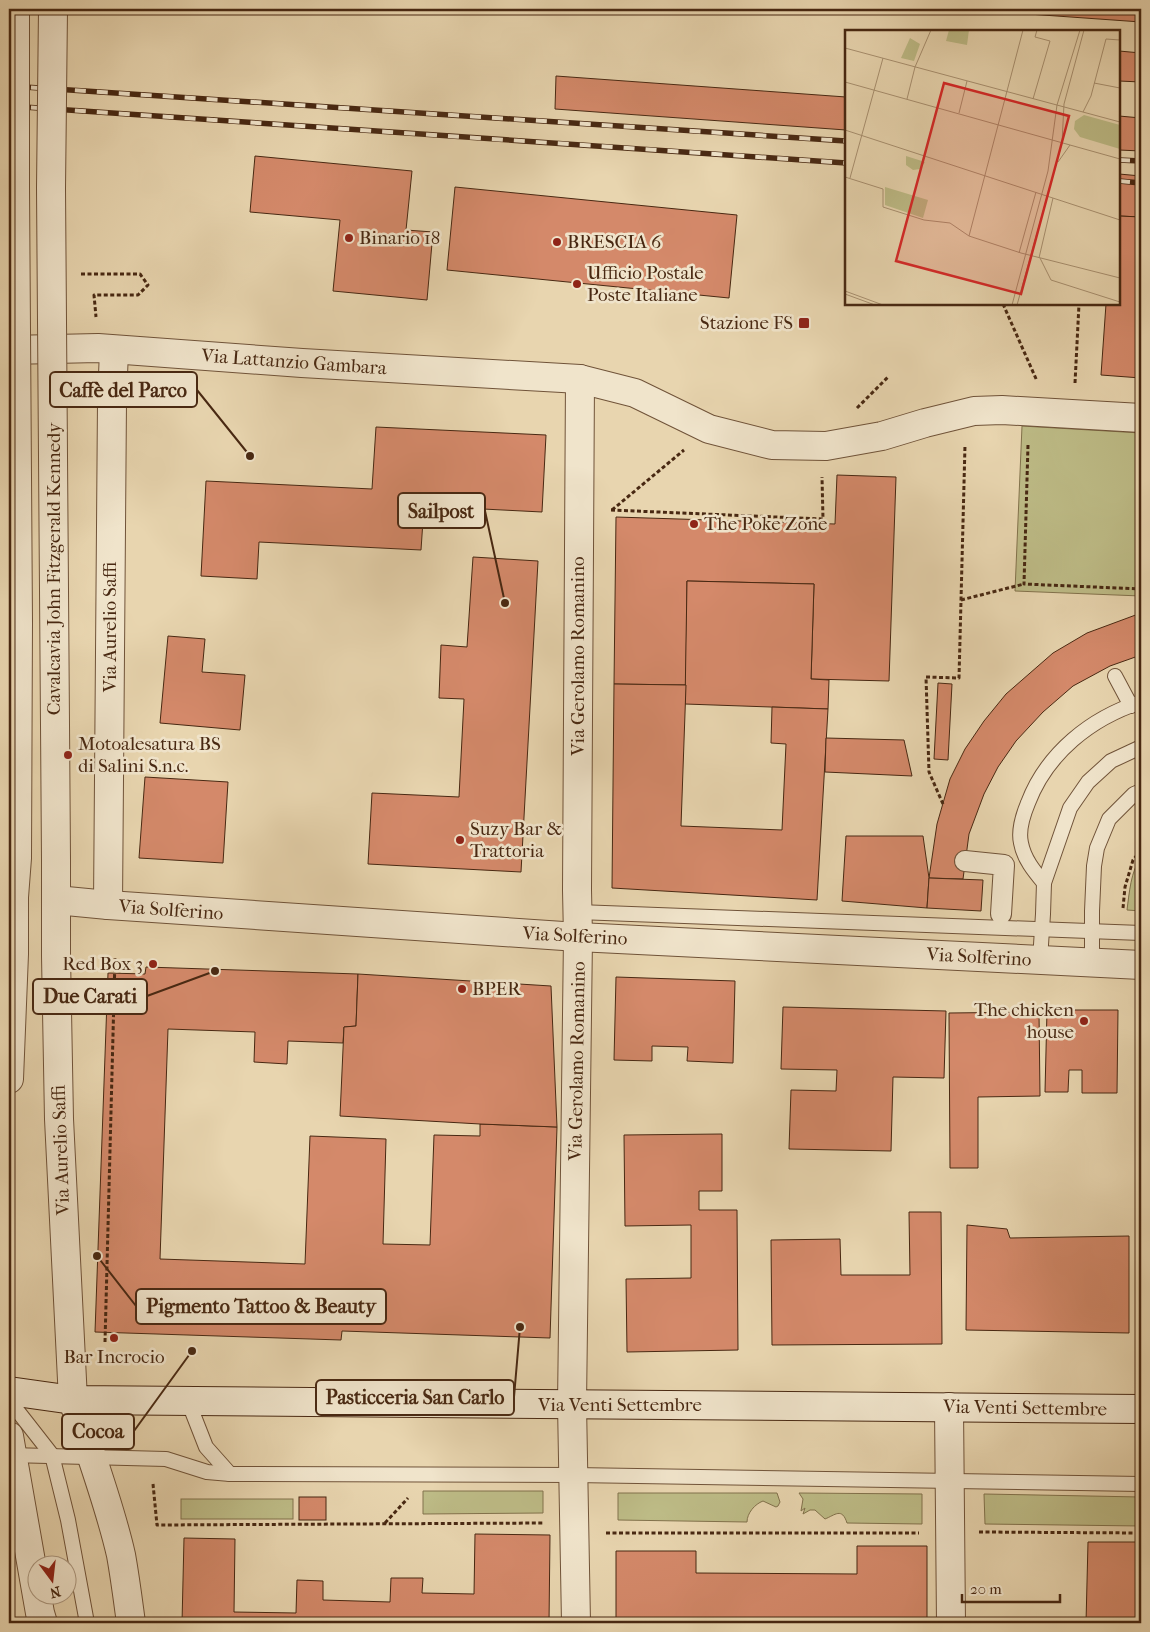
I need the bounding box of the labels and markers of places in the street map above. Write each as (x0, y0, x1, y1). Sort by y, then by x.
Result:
place label: Binario 18 (359, 227, 440, 249)
place label: BRESCIA 6 (567, 231, 662, 253)
marker: Binario 18 (343, 232, 355, 244)
marker: BRESCIA 6 (551, 236, 563, 248)
place label: Ufficio Postale Poste Italiane (587, 262, 704, 306)
marker: Ufficio Postale Poste Italiane (571, 278, 583, 290)
place label: Stazione FS (700, 312, 793, 334)
marker: Stazione FS (797, 316, 811, 330)
callout: Caffè del Parco (50, 372, 197, 407)
callout: Sailpost (398, 493, 485, 528)
place label: The Poke Zone (704, 513, 827, 535)
marker: The Poke Zone (688, 518, 700, 530)
place label: Motoalesatura BS di Salini S.n.c. (78, 733, 221, 777)
marker: Motoalesatura BS di Salini S.n.c. (62, 749, 74, 761)
place label: Suzy Bar & Trattoria (470, 818, 562, 862)
marker: Suzy Bar & Trattoria (454, 834, 466, 846)
place label: Red Box 3 (62, 953, 143, 975)
marker: Red Box 3 (147, 958, 159, 970)
place label: BPER (472, 978, 522, 1000)
callout: Due Carati (33, 979, 147, 1014)
marker: BPER (456, 983, 468, 995)
place label: The chicken house (974, 999, 1074, 1043)
marker: The chicken house (1078, 1015, 1090, 1027)
callout: Pigmento Tattoo & Beauty (136, 1289, 386, 1324)
marker: Bar Incrocio (108, 1332, 120, 1344)
place label: Bar Incrocio (63, 1346, 165, 1368)
callout: Pasticceria San Carlo (316, 1380, 514, 1415)
callout: Cocoa (62, 1414, 134, 1449)

